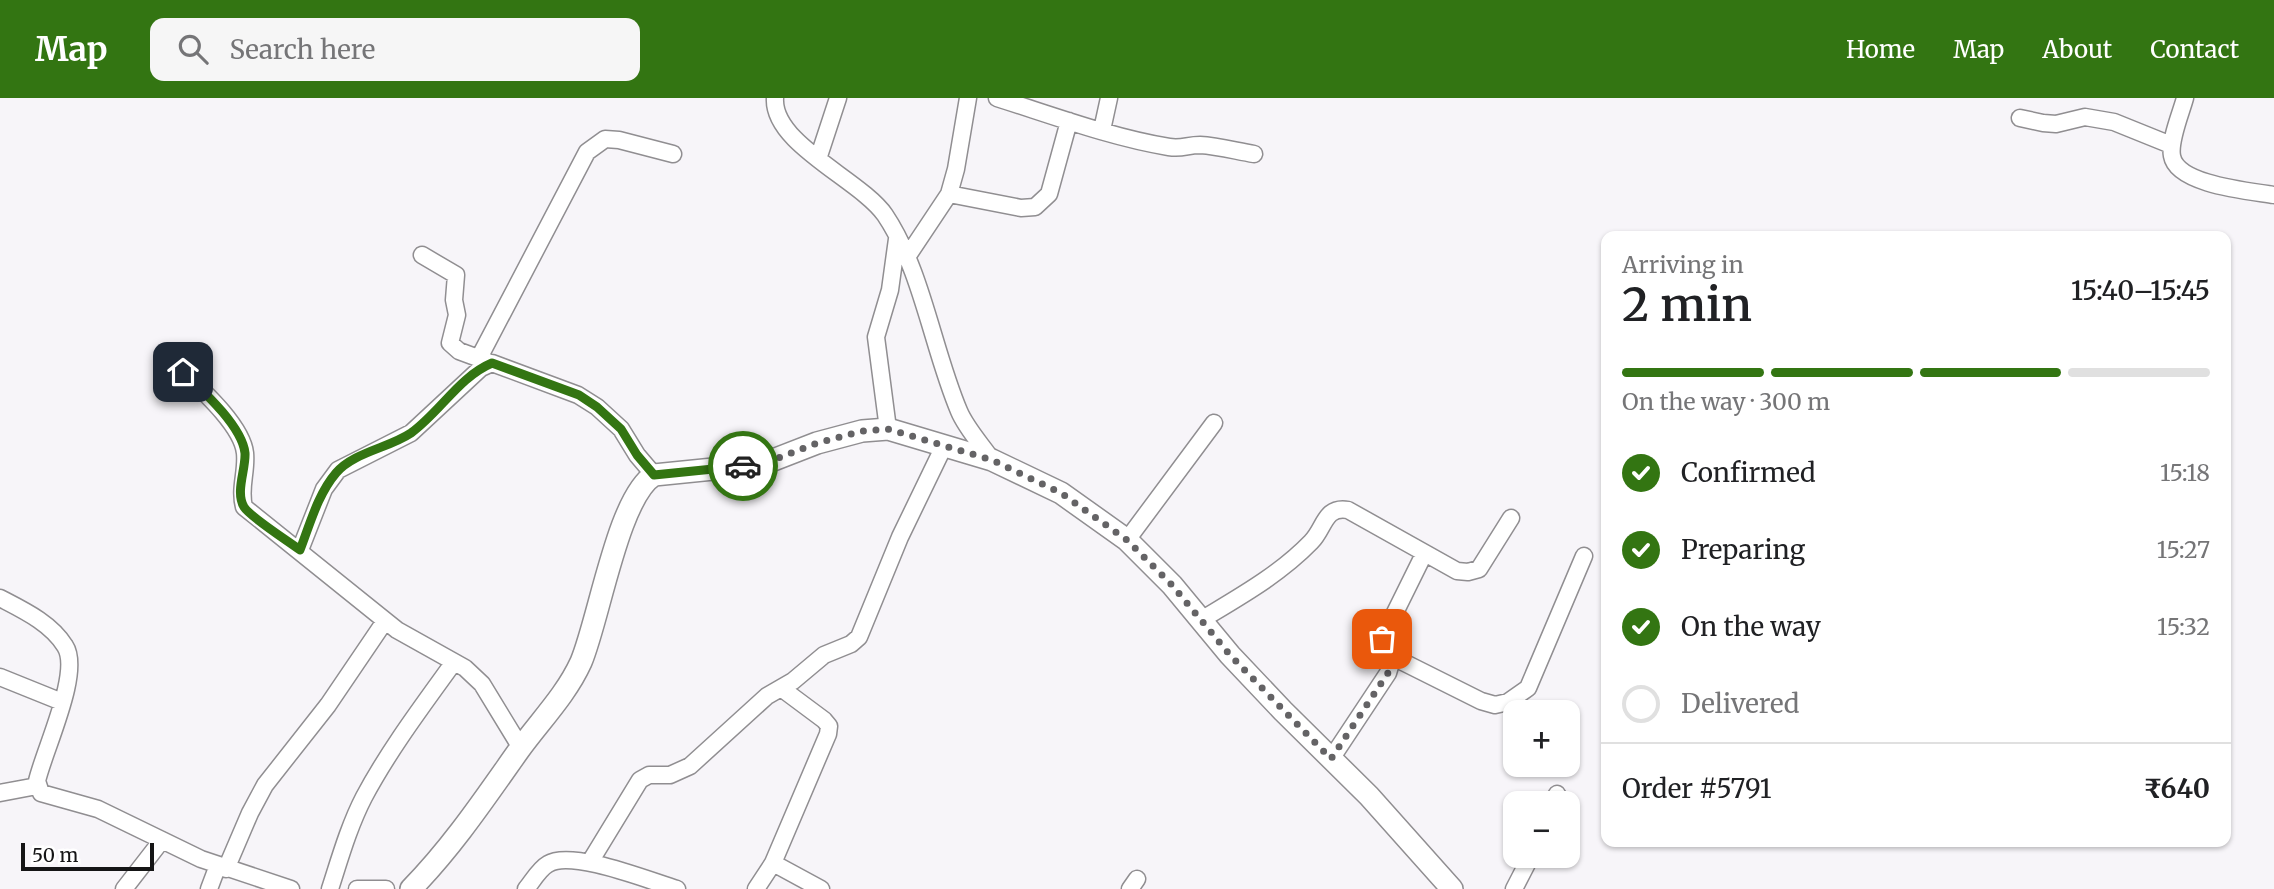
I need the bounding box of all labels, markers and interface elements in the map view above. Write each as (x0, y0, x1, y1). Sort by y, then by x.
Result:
search box (150, 18, 640, 81)
text: Map (35, 29, 108, 70)
icon: search (174, 30, 212, 68)
text: Search here (230, 33, 375, 66)
text: Home (1846, 34, 1915, 65)
text: Map (1953, 34, 2004, 65)
text: About (2042, 34, 2112, 65)
text: Contact (2150, 34, 2239, 65)
text: Arriving in (1622, 250, 1744, 279)
text: 15:40–15:45 (2071, 274, 2210, 307)
text: 2 min (1622, 276, 1752, 334)
pin (153, 342, 213, 402)
icon: home (164, 353, 202, 391)
text: On the way · 300 m (1622, 387, 1830, 416)
courier (708, 431, 778, 501)
icon: car (724, 447, 762, 485)
icon: check (1622, 454, 1660, 492)
text: Confirmed (1681, 456, 1816, 489)
text: 15:18 (2160, 458, 2210, 487)
icon: check (1622, 531, 1660, 569)
text: Preparing (1681, 533, 1805, 566)
text: 15:27 (2157, 535, 2210, 564)
icon: check (1622, 608, 1660, 646)
pin (1352, 609, 1412, 669)
text: On the way (1681, 610, 1821, 643)
text: 15:32 (2157, 612, 2210, 641)
icon: bag (1363, 620, 1401, 658)
text: Delivered (1681, 687, 1800, 720)
map controls (1503, 700, 1580, 868)
button: + (1503, 700, 1580, 777)
text: Order #5791 (1622, 772, 1771, 805)
text: ₹640 (2144, 772, 2210, 805)
button: − (1503, 791, 1580, 868)
scale bar (21, 840, 154, 872)
text: 50 m (32, 843, 78, 867)

